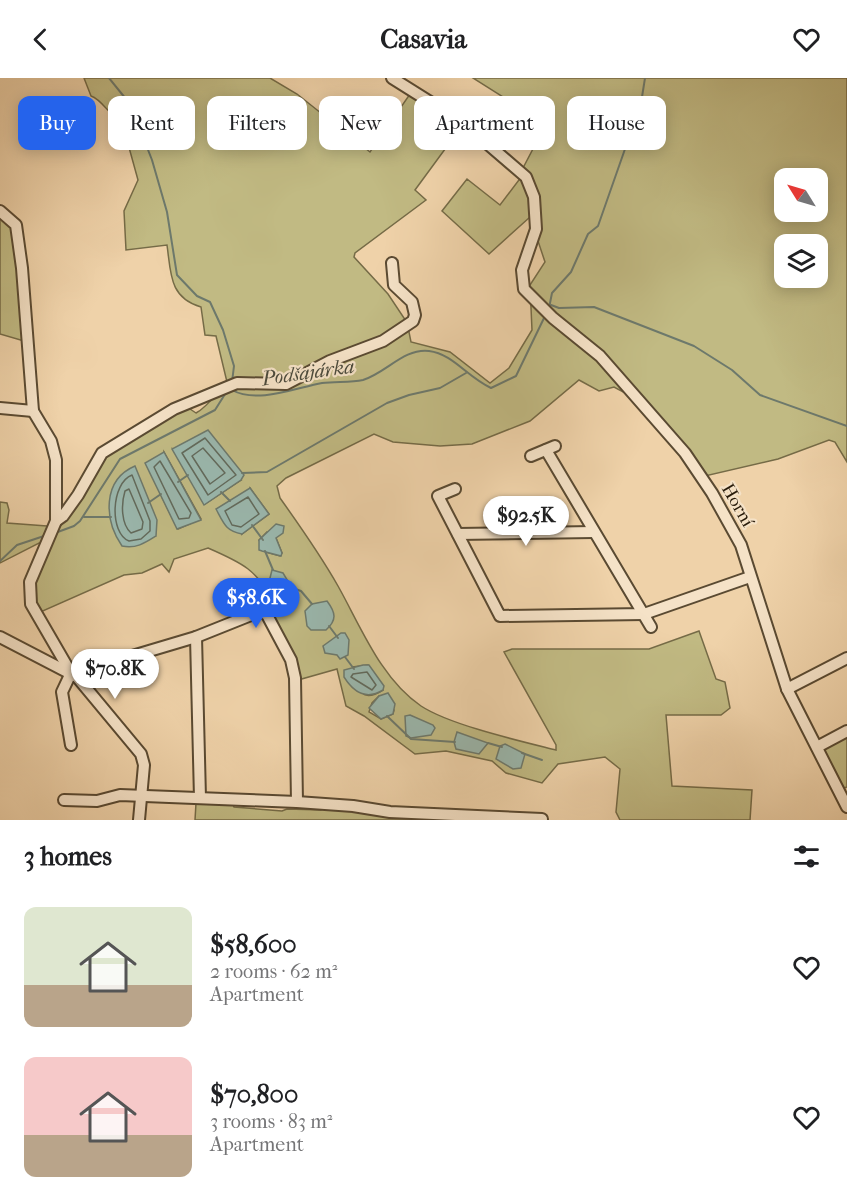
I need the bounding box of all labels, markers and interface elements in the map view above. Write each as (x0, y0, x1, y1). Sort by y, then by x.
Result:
icon: back (24, 23, 57, 56)
text: Casavia (380, 23, 467, 55)
icon: heart (790, 23, 823, 56)
chip: Buy (18, 96, 96, 150)
chip: Rent (108, 96, 195, 150)
chip: Filters (207, 96, 307, 150)
chip: New (319, 96, 402, 150)
chip: Apartment (414, 96, 555, 150)
chip: House (567, 96, 666, 150)
north arrow (774, 168, 828, 222)
map controls (774, 168, 828, 288)
button: layers (774, 234, 828, 288)
water label: Podšajárka (259, 355, 356, 391)
street label: Horní (717, 480, 759, 531)
pin: $92.5K (477, 496, 575, 547)
text: $92.5K (497, 504, 555, 527)
pin: $58.6K (207, 578, 305, 629)
text: $58.6K (227, 586, 285, 609)
pin: $70.8K (66, 649, 164, 700)
text: $70.8K (85, 657, 145, 680)
icon: filters (790, 840, 823, 873)
text: 3 homes (24, 841, 112, 872)
text: $58,600 (210, 929, 297, 960)
icon: home (72, 931, 144, 1003)
icon: heart (790, 951, 823, 984)
text: 2 rooms · 62 m² (210, 960, 337, 983)
text: Apartment (210, 983, 304, 1006)
text: $70,800 (210, 1079, 298, 1110)
icon: home (72, 1081, 144, 1153)
icon: heart (790, 1101, 823, 1134)
text: 3 rooms · 83 m² (210, 1110, 333, 1133)
text: Apartment (210, 1133, 304, 1156)

